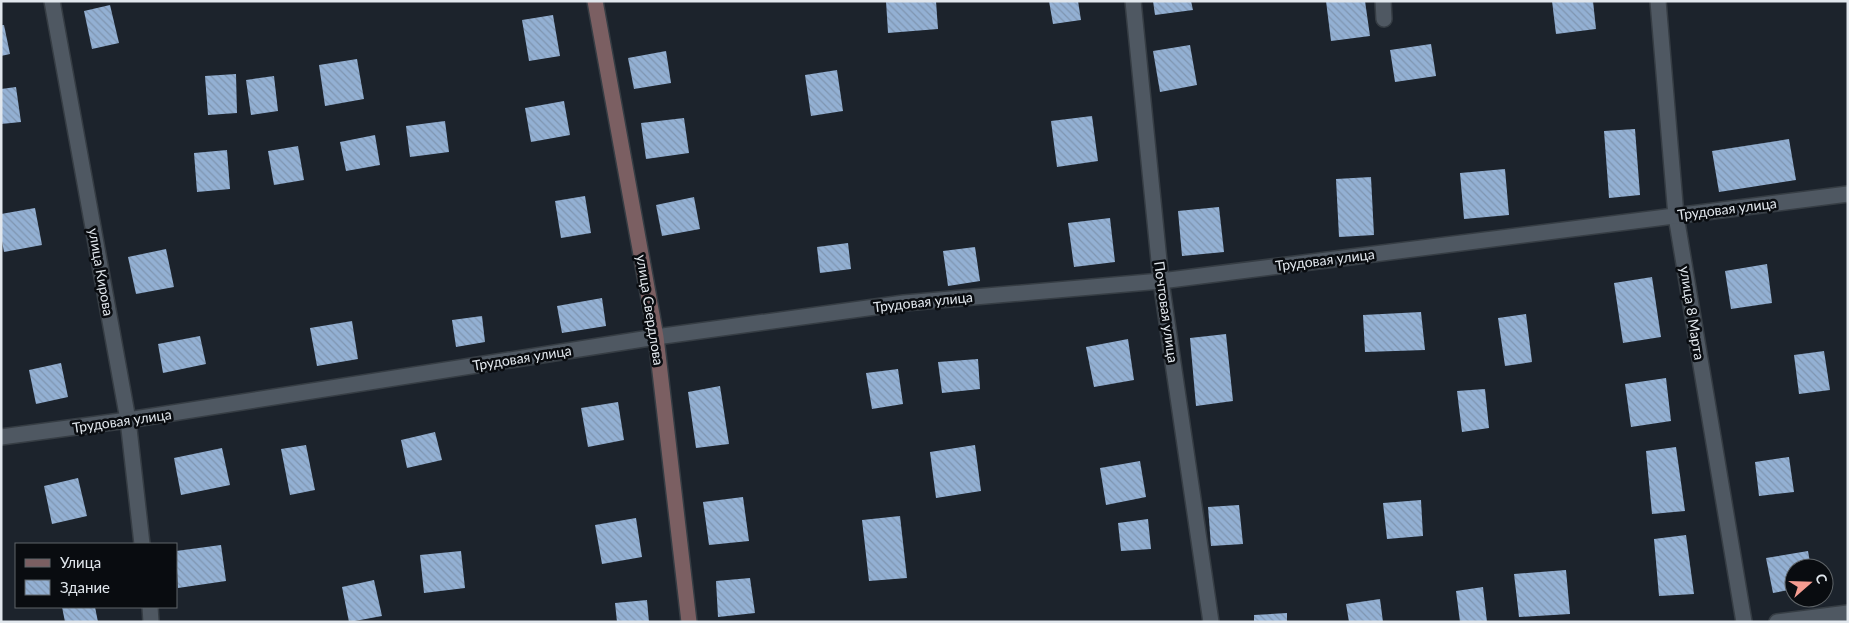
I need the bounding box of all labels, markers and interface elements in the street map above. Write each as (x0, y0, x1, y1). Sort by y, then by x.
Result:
street label: Трудовая улица (1676, 194, 1778, 223)
street label: улица Кирова (85, 227, 118, 317)
street label: Трудовая улица (1274, 245, 1376, 274)
street label: улица Свердлова (633, 253, 668, 366)
street label: Почтовая улица (1151, 260, 1182, 364)
street label: улица 8 Марта (1677, 265, 1708, 361)
street label: Трудовая улица (872, 288, 974, 315)
street label: Трудовая улица (471, 341, 573, 374)
street label: Трудовая улица (71, 405, 173, 436)
legend (15, 543, 178, 608)
text: Улица (60, 553, 101, 571)
north arrow (1784, 558, 1834, 608)
text: С (1812, 571, 1832, 586)
text: Здание (60, 578, 110, 596)

